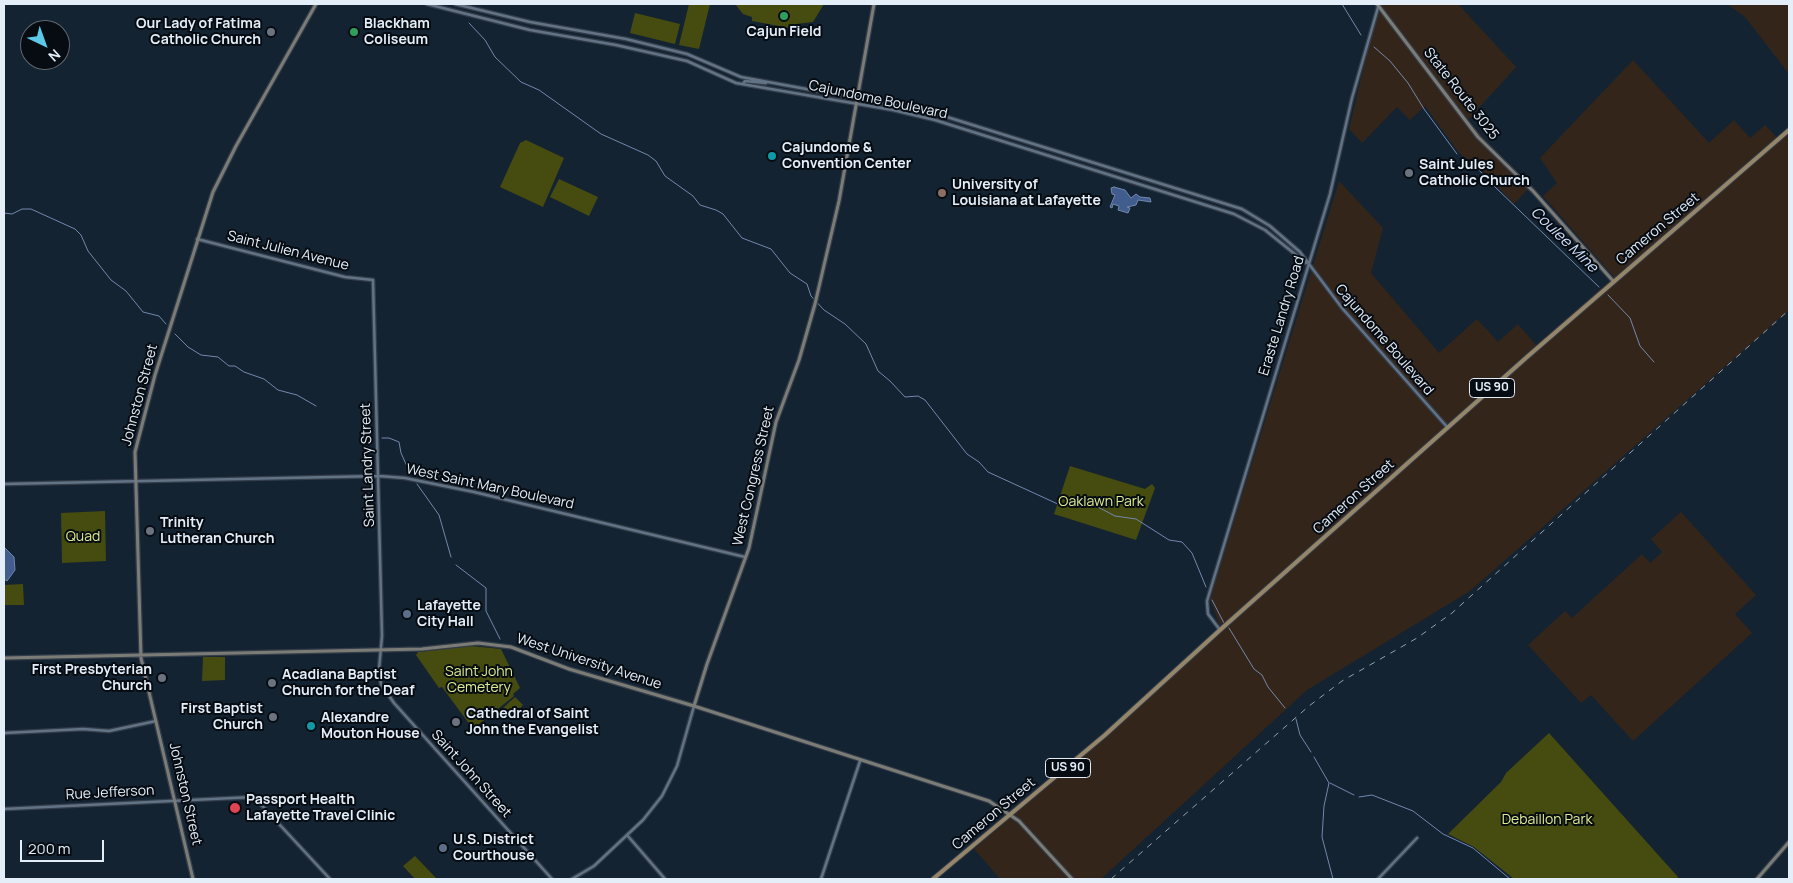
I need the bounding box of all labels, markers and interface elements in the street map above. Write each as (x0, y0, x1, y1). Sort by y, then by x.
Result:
marker: Cajun Field (778, 10, 790, 22)
place label: Our Lady of Fatima Catholic Church (136, 16, 261, 48)
place label: Blackham Coliseum (364, 16, 430, 48)
north arrow (20, 20, 70, 70)
place label: Cajun Field (746, 24, 822, 40)
marker: Our Lady of Fatima Catholic Church (265, 26, 277, 38)
marker: Blackham Coliseum (348, 26, 360, 38)
text: N (45, 45, 65, 66)
street label: State Route 3025 (1420, 45, 1502, 143)
street label: Cajundome Boulevard (807, 77, 949, 123)
place label: Cajundome & Convention Center (782, 140, 911, 172)
marker: Cajundome & Convention Center (766, 150, 778, 162)
place label: Saint Jules Catholic Church (1419, 157, 1530, 190)
marker: Saint Jules Catholic Church (1403, 167, 1415, 179)
place label: University of Louisiana at Lafayette (952, 177, 1101, 210)
marker: University of Louisiana at Lafayette (936, 187, 948, 199)
street label: Cameron Street (1613, 189, 1703, 269)
water label: Coulee Mine (1527, 204, 1601, 276)
street label: Saint Julien Avenue (225, 228, 351, 274)
street label: Eraste Landry Road (1256, 254, 1308, 378)
street label: Cajundome Boulevard (1331, 281, 1437, 399)
street label: Johnston Street (118, 342, 162, 448)
road number: US 90 (1470, 378, 1514, 398)
street label: Saint Landry Street (357, 403, 379, 527)
street label: West Congress Street (730, 405, 778, 547)
street label: Cameron Street (1310, 456, 1398, 538)
street label: West Saint Mary Boulevard (404, 461, 576, 513)
park label: Oaklawn Park (1058, 494, 1144, 510)
place label: Trinity Lutheran Church (160, 515, 275, 548)
marker: Trinity Lutheran Church (144, 525, 156, 537)
park label: Quad (66, 529, 100, 545)
place label: Lafayette City Hall (417, 598, 481, 630)
marker: Lafayette City Hall (401, 608, 413, 620)
street label: West University Avenue (514, 631, 664, 693)
place label: First Presbyterian Church (32, 662, 152, 694)
park label: Saint John Cemetery (445, 664, 513, 696)
place label: Acadiana Baptist Church for the Deaf (282, 667, 414, 700)
marker: First Presbyterian Church (156, 672, 168, 684)
marker: Acadiana Baptist Church for the Deaf (266, 677, 278, 689)
place label: First Baptist Church (181, 701, 263, 734)
place label: Cathedral of Saint John the Evangelist (466, 706, 599, 739)
place label: Alexandre Mouton House (321, 710, 420, 742)
marker: First Baptist Church (267, 711, 279, 723)
marker: Cathedral of Saint John the Evangelist (450, 716, 462, 728)
marker: Alexandre Mouton House (305, 720, 317, 732)
street label: Saint John Street (427, 727, 515, 821)
street label: Johnston Street (165, 741, 205, 847)
road number: US 90 (1046, 758, 1090, 778)
street label: Cameron Street (949, 774, 1039, 854)
street label: Rue Jefferson (65, 782, 155, 804)
place label: Passport Health Lafayette Travel Clinic (246, 792, 395, 824)
marker: Passport Health Lafayette Travel Clinic (228, 801, 242, 815)
park label: Debaillon Park (1502, 812, 1592, 828)
scale bar (22, 830, 106, 862)
place label: U.S. District Courthouse (453, 832, 535, 864)
text: 200 m (28, 838, 71, 859)
marker: U.S. District Courthouse (437, 842, 449, 854)

